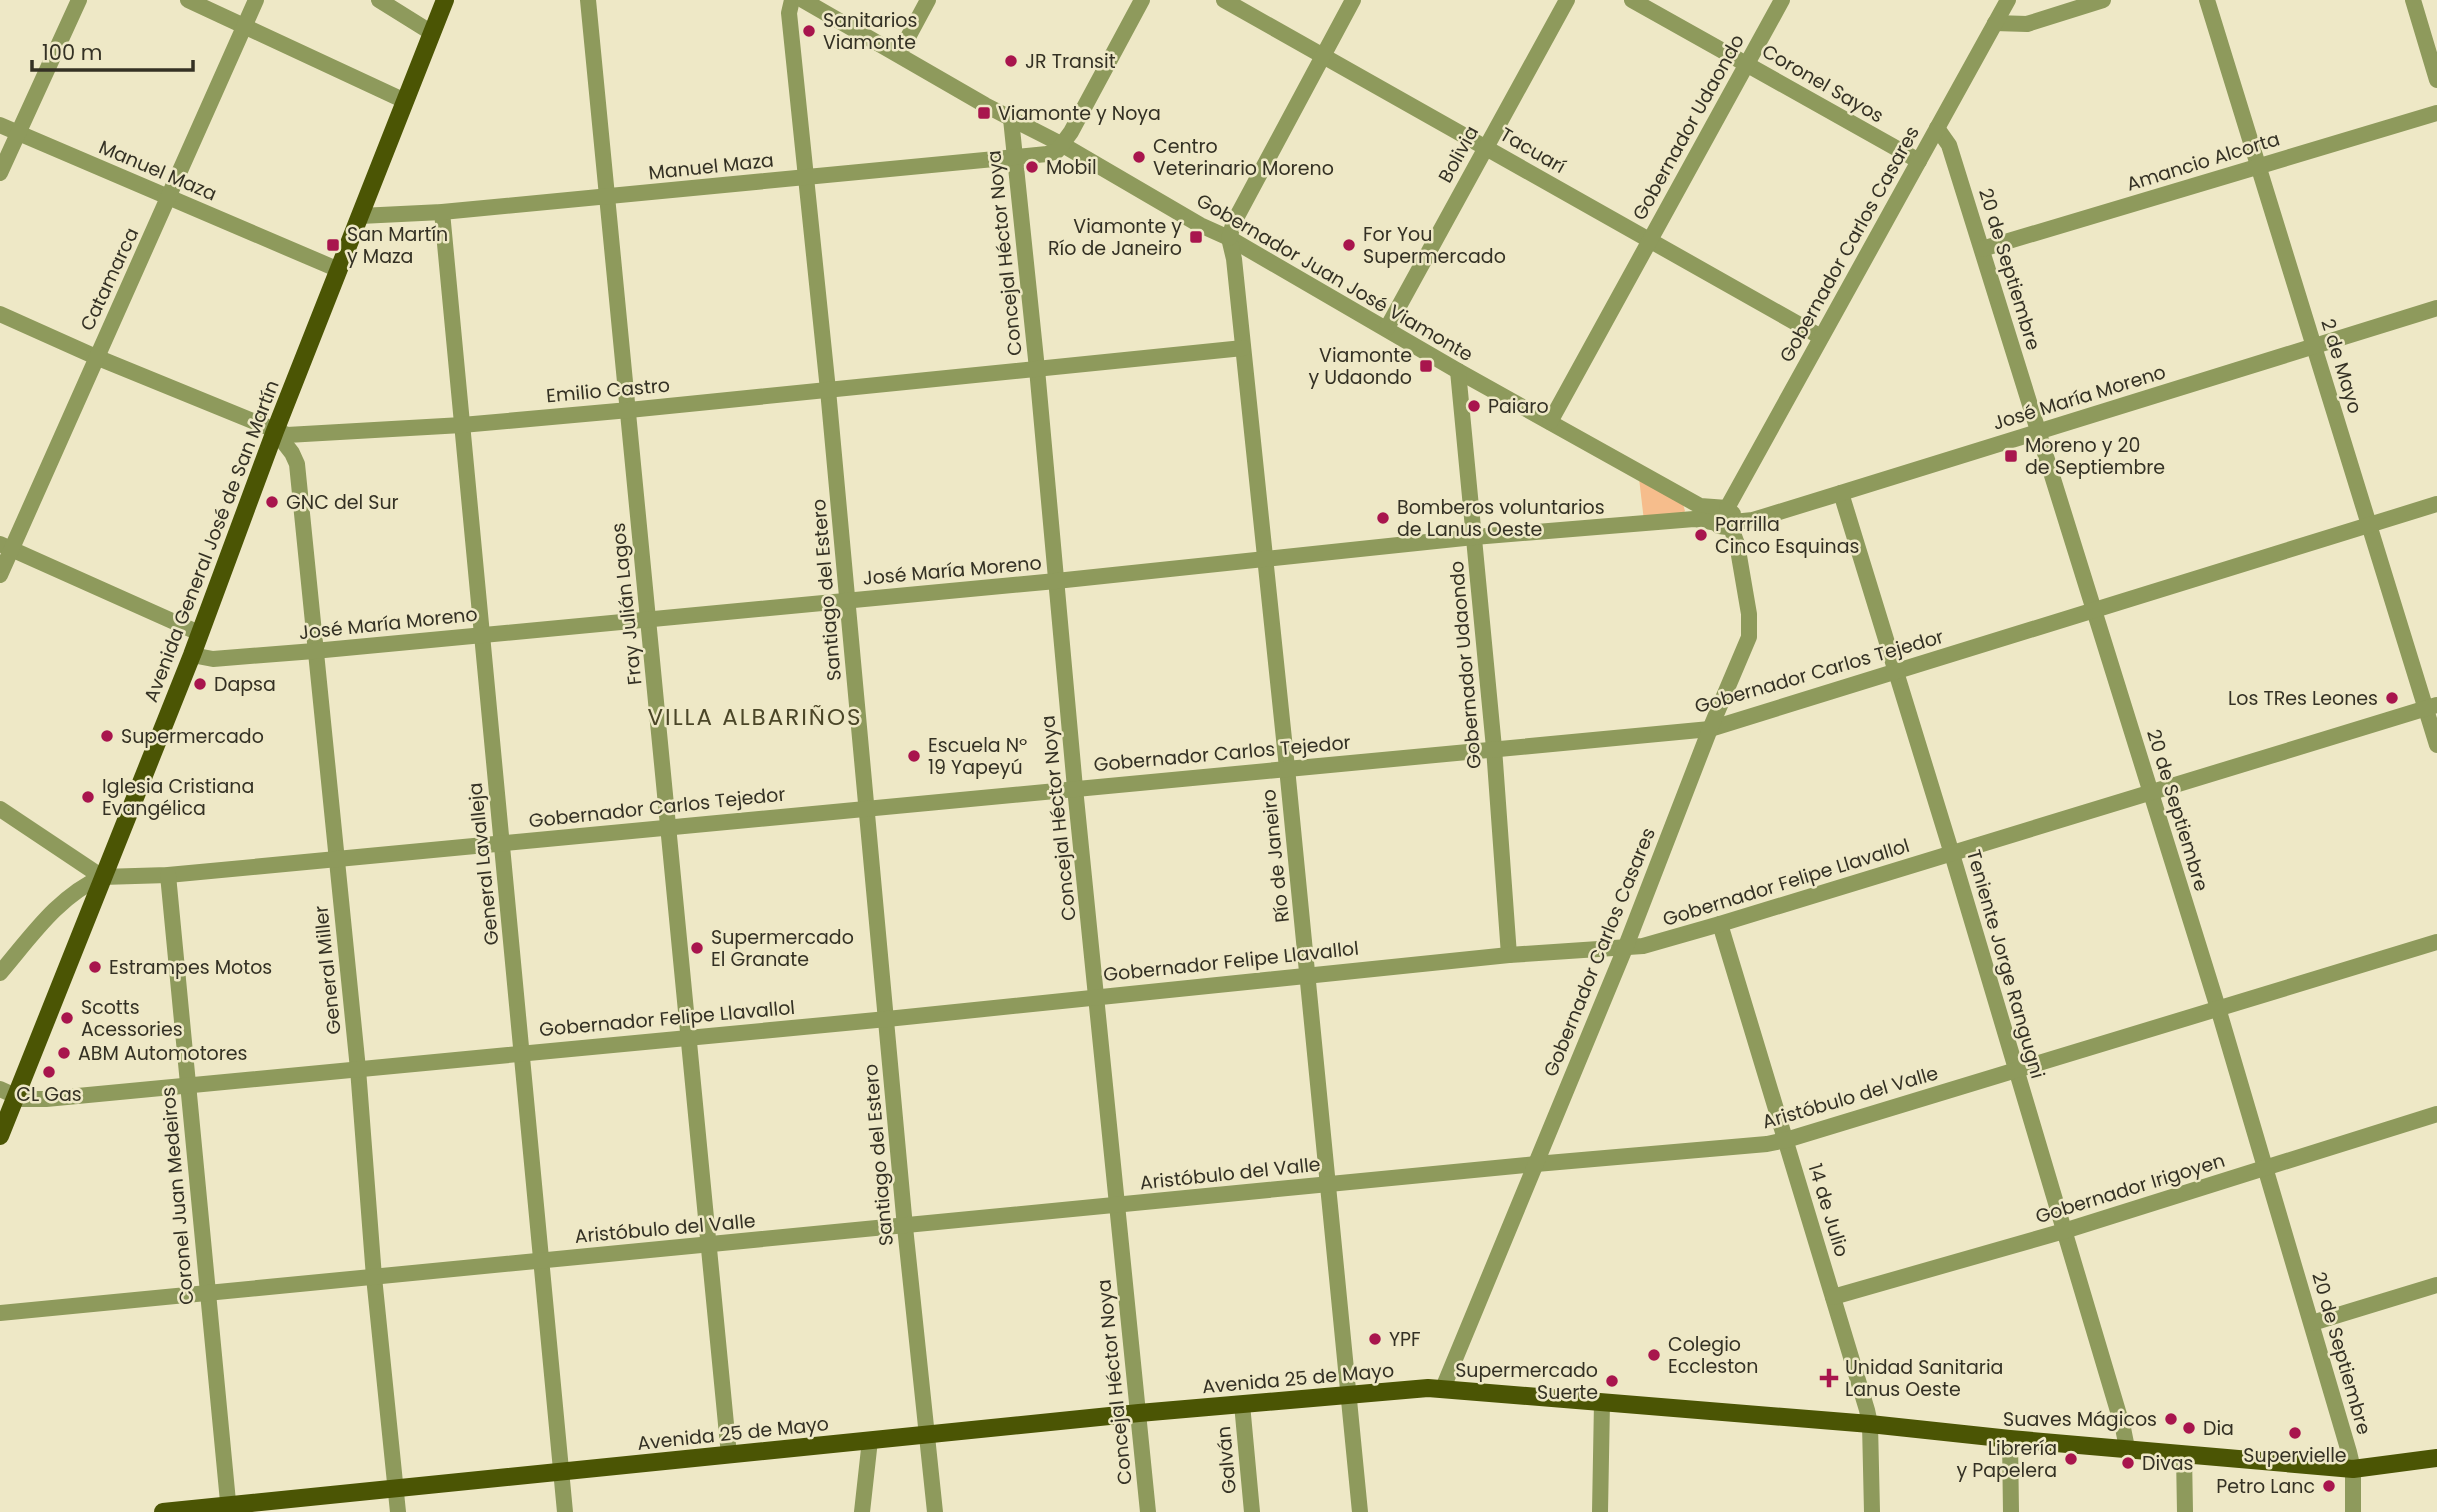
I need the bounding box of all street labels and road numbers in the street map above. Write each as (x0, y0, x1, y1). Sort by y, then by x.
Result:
street label: Gobernador Udaondo (1626, 29, 1751, 225)
street label: Coronel Sayos (1757, 38, 1889, 129)
street label: Bolivia (1432, 121, 1485, 188)
street label: Tacuarí (1495, 121, 1571, 180)
street label: Gobernador Carlos Casares (1773, 121, 1926, 367)
street label: Amancio Alcorta (2123, 125, 2283, 198)
street label: Manuel Maza (95, 133, 221, 207)
street label: Manuel Maza (647, 146, 775, 186)
street label: Concejal Héctor Noya (980, 149, 1029, 357)
street label: 20 de Septiembre (1972, 185, 2047, 353)
street label: Gobernador Juan José Viamonte (1192, 187, 1478, 368)
street label: Catamarca (74, 223, 145, 335)
street label: 2 de Mayo (2314, 315, 2369, 417)
street label: José María Moreno (1989, 358, 2169, 437)
street label: Emilio Castro (545, 372, 671, 409)
street label: Avenida General José de San Martín (137, 376, 286, 706)
street label: Santiago del Estero (805, 498, 848, 682)
street label: Fray Julián Lagos (605, 522, 648, 686)
street label: José María Moreno (861, 549, 1043, 592)
street label: Gobernador Udaondo (1443, 560, 1488, 770)
street label: José María Moreno (297, 601, 479, 646)
street label: Gobernador Carlos Tejedor (1691, 623, 1947, 720)
street label: Concejal Héctor Noya (1034, 714, 1083, 922)
street label: 20 de Septiembre (2140, 726, 2215, 894)
street label: Gobernador Carlos Tejedor (1092, 729, 1352, 778)
street label: General Lavalleja (462, 781, 505, 947)
street label: Gobernador Carlos Tejedor (527, 781, 787, 834)
street label: Río de Janeiro (1255, 788, 1296, 924)
street label: Gobernador Carlos Casares (1537, 824, 1662, 1081)
street label: Gobernador Felipe Llavallol (1659, 832, 1913, 933)
street label: Teniente Jorge Rangugni (1960, 847, 2051, 1082)
street label: General Miller (307, 904, 348, 1036)
street label: Gobernador Felipe Llavallol (1102, 935, 1360, 988)
street label: Gobernador Felipe Llavallol (538, 994, 796, 1043)
street label: Aristóbulo del Valle (1759, 1059, 1941, 1135)
street label: Santiago del Estero (857, 1063, 900, 1247)
street label: Coronel Juan Medeiros (155, 1086, 200, 1306)
street label: Gobernador Irigoyen (2032, 1147, 2228, 1230)
street label: Aristóbulo del Valle (1138, 1151, 1322, 1196)
street label: 14 de Julio (1801, 1160, 1856, 1260)
street label: Aristóbulo del Valle (573, 1207, 757, 1250)
street label: 20 de Septiembre (2305, 1269, 2378, 1438)
street label: Concejal Héctor Noya (1090, 1278, 1139, 1486)
street label: Avenida 25 de Mayo (1201, 1357, 1395, 1400)
street label: Avenida 25 de Mayo (636, 1410, 830, 1457)
street label: Galván (1210, 1425, 1243, 1495)

